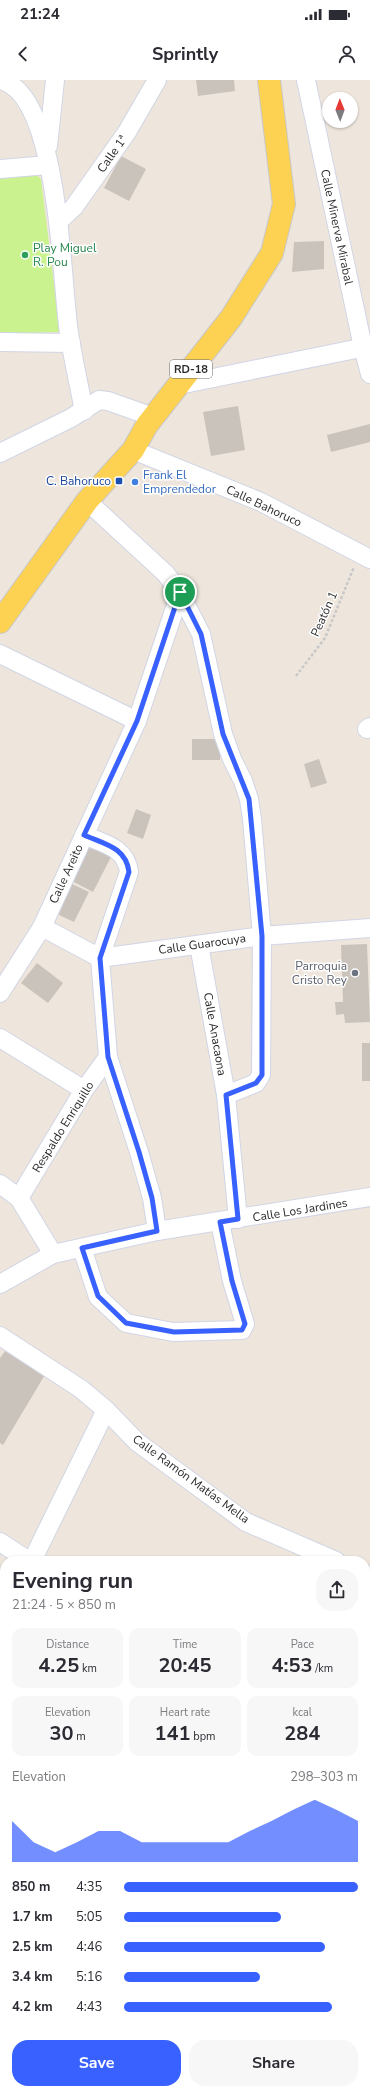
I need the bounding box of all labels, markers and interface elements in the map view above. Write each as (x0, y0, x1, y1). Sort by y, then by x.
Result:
text: 21:24 (20, 4, 60, 24)
text: Sprintly (152, 42, 218, 66)
icon: back (12, 43, 34, 65)
icon: person (336, 43, 358, 65)
north arrow (322, 92, 358, 128)
map controls (322, 92, 358, 128)
street label: Calle 1ª (93, 132, 131, 176)
street label: Calle Minerva Mirabal (317, 168, 357, 287)
place label: Play Miguel R. Pou (33, 240, 97, 270)
marker: Play Miguel R. Pou (20, 250, 30, 260)
road number: RD-18 (170, 360, 212, 378)
place label: Frank El Emprendedor (143, 467, 217, 497)
place label: C. Bahoruco (46, 473, 111, 489)
marker: C. Bahoruco (114, 476, 124, 486)
marker: Frank El Emprendedor (130, 477, 140, 487)
street label: Calle Bahoruco (224, 481, 305, 531)
pin (163, 575, 197, 609)
icon: arrive (169, 581, 191, 603)
street label: Peatón 1 (307, 589, 341, 639)
street label: Calle Areito (45, 841, 87, 906)
street label: Calle Guarocuya (157, 930, 247, 958)
place label: Parroquia Cristo Rey (292, 958, 348, 988)
marker: Parroquia Cristo Rey (350, 968, 360, 978)
street label: Calle Anacaona (200, 991, 230, 1077)
street label: Respaldo Enriquillo (28, 1078, 98, 1176)
street label: Calle Los Jardines (251, 1195, 349, 1225)
street label: Calle Ramón Matías Mella (129, 1431, 253, 1527)
text: Evening run (12, 1566, 133, 1596)
button: share (316, 1569, 358, 1611)
text: 21:24 · 5 × 850 m (12, 1596, 116, 1614)
text: Distance (46, 1637, 89, 1652)
text: Time (173, 1637, 197, 1652)
text: Pace (291, 1637, 314, 1652)
text: 4.25 (38, 1652, 79, 1679)
text: 20:45 (159, 1652, 211, 1679)
text: 4:53 (271, 1652, 312, 1679)
text: km (79, 1661, 97, 1676)
text: /km (312, 1661, 333, 1676)
text: Elevation (45, 1705, 90, 1720)
text: Heart rate (160, 1705, 210, 1720)
text: kcal (293, 1705, 312, 1720)
text: 30 (50, 1720, 74, 1747)
text: 141 (154, 1720, 190, 1747)
text: 284 (284, 1720, 320, 1747)
text: m (74, 1729, 86, 1744)
text: bpm (190, 1729, 216, 1744)
text: Elevation (12, 1768, 66, 1786)
text: 298–303 m (290, 1768, 358, 1786)
text: 850 m (12, 1878, 50, 1896)
text: 4:35 (76, 1878, 102, 1896)
text: 1.7 km (12, 1908, 53, 1926)
text: 5:05 (76, 1908, 102, 1926)
text: 2.5 km (12, 1938, 53, 1956)
text: 4:46 (76, 1938, 102, 1956)
text: 3.4 km (12, 1968, 53, 1986)
text: 5:16 (76, 1968, 102, 1986)
text: 4.2 km (12, 1998, 53, 2016)
text: 4:43 (76, 1998, 102, 2016)
button: Save (12, 2040, 181, 2086)
button: Share (189, 2040, 358, 2086)

